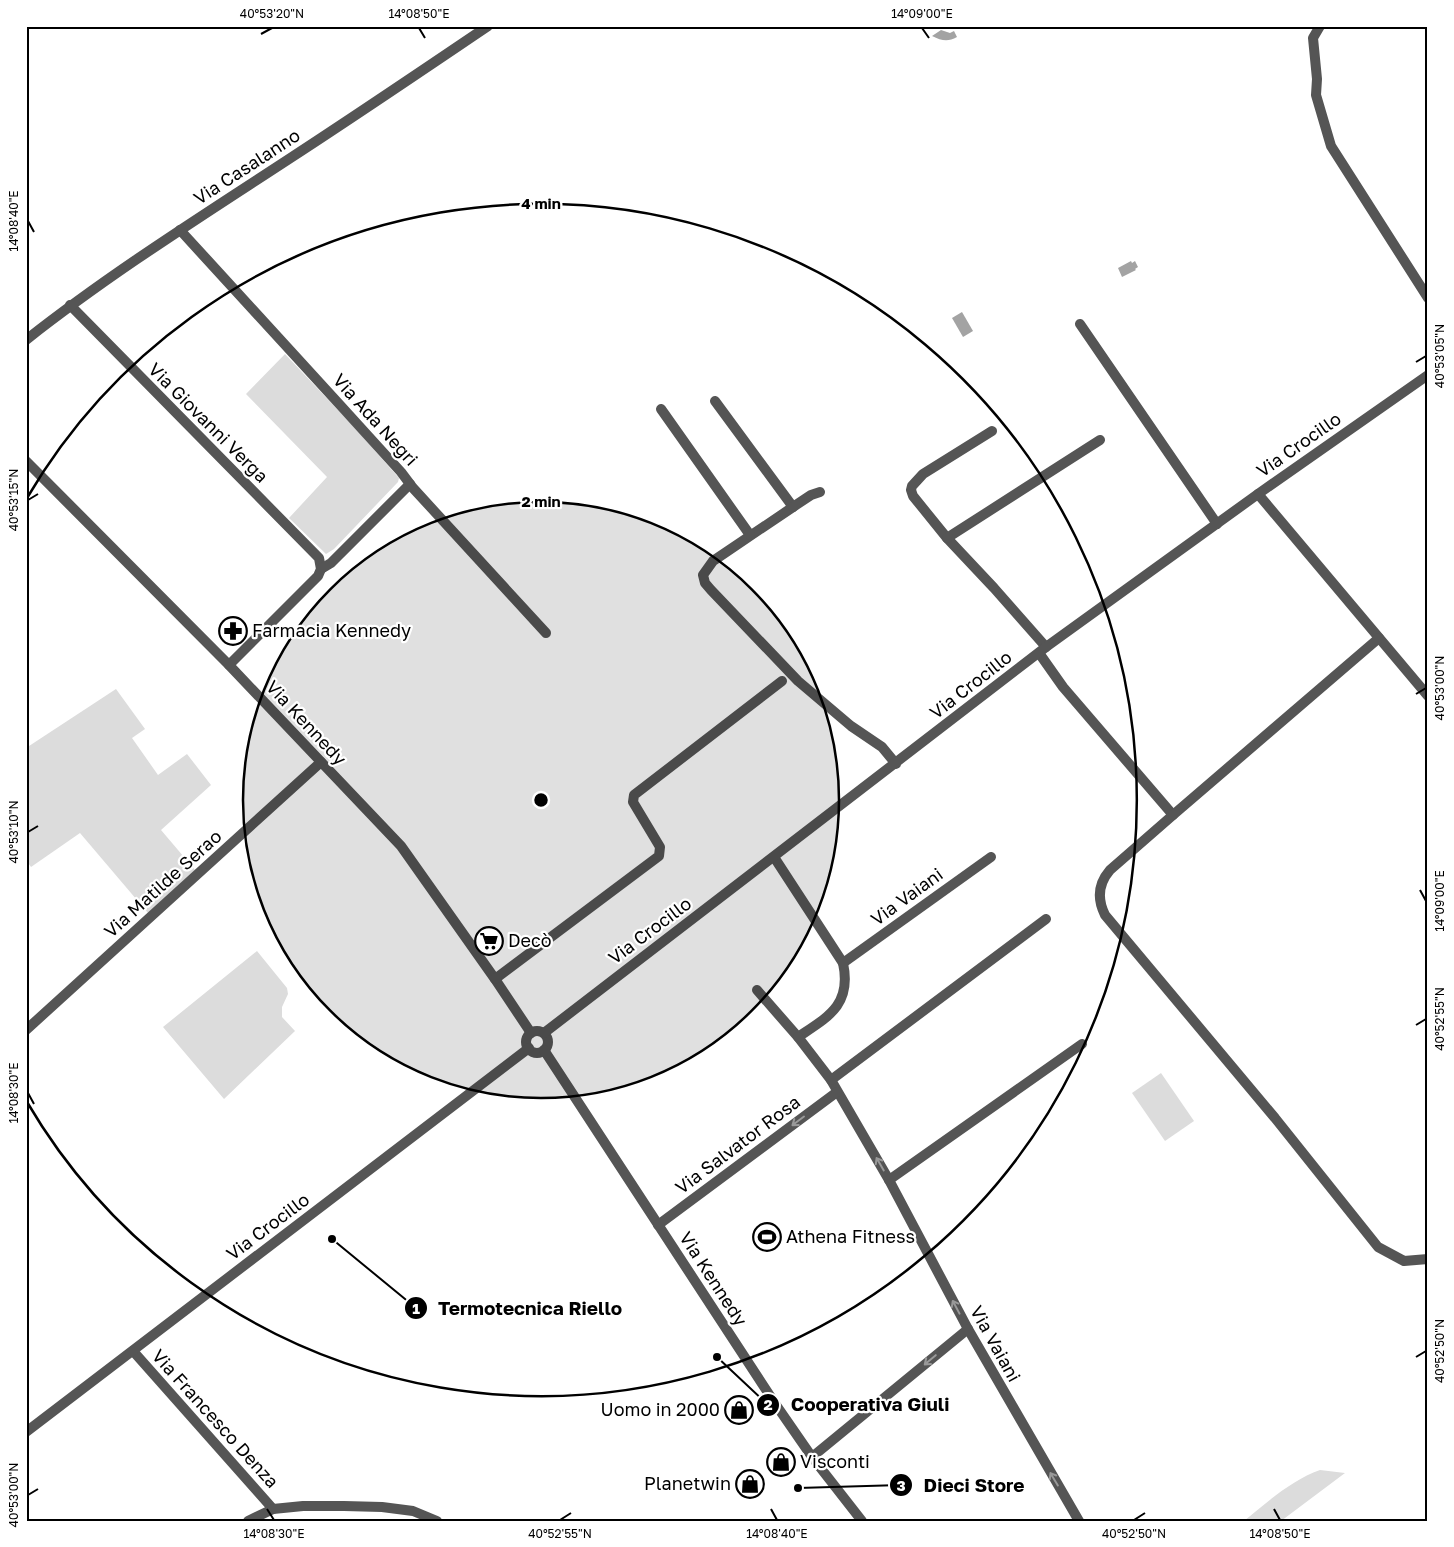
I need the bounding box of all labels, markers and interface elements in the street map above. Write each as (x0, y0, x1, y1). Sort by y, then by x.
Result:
text: 40°53'20"N (240, 6, 304, 21)
text: 14°08'50"E (388, 6, 450, 21)
text: 14°09'00"E (891, 6, 953, 21)
street label: Via Casalanno (189, 124, 304, 209)
text: 14°08'40"E (6, 190, 21, 252)
text: 4 min (521, 194, 561, 212)
text: 40°53'05"N (1432, 324, 1447, 388)
street label: Via Giovanni Verga (144, 358, 273, 487)
street label: Via Ada Negri (329, 369, 423, 470)
street label: Via Crocillo (1252, 407, 1345, 481)
text: 40°53'15"N (6, 469, 21, 531)
text: 2 min (521, 492, 561, 510)
pharmacy icon: Farmacia Kennedy (218, 616, 248, 646)
place label: Farmacia Kennedy (252, 619, 411, 641)
street label: Via Crocillo (925, 645, 1016, 723)
text: 40°53'00"N (1432, 656, 1447, 720)
street label: Via Kennedy (262, 675, 352, 769)
centre of rings (532, 791, 550, 809)
text: 40°53'10"N (6, 800, 21, 864)
street label: Via Matilde Serao (99, 825, 226, 942)
street label: Via Vaiani (866, 863, 947, 930)
text: 14°09'00"E (1432, 870, 1447, 932)
street label: Via Crocillo (604, 892, 695, 969)
supermarket icon: Decò (474, 926, 504, 956)
place label: Decò (508, 929, 552, 951)
text: 40°52'55"N (1432, 987, 1447, 1051)
text: 14°08'30"E (6, 1062, 21, 1124)
street label: Via Salvator Rosa (671, 1090, 804, 1198)
one-way arrow (792, 1115, 805, 1126)
one-way arrow (874, 1157, 884, 1171)
street label: Via Crocillo (222, 1188, 313, 1265)
sports icon: Athena Fitness (752, 1222, 782, 1252)
place label: Athena Fitness (786, 1225, 915, 1247)
street label: Via Kennedy (675, 1227, 752, 1330)
callout: Termotecnica Riello (403, 1291, 632, 1325)
text: Termotecnica Riello (438, 1296, 622, 1319)
text: 1 (412, 1299, 420, 1317)
one-way arrow (951, 1300, 960, 1315)
street label: Via Vaiani (966, 1302, 1026, 1385)
text: 40°52'50"N (1432, 1319, 1447, 1383)
street label: Via Francesco Denza (148, 1345, 284, 1492)
one-way arrow (924, 1354, 937, 1365)
callout: Cooperativa Giuli (756, 1388, 960, 1422)
text: Cooperativa Giuli (791, 1392, 949, 1415)
shop icon: Uomo in 2000 (724, 1395, 754, 1425)
text: 2 (763, 1395, 773, 1413)
place label: Uomo in 2000 (601, 1398, 720, 1420)
shop icon: Visconti (766, 1447, 796, 1477)
place label: Visconti (800, 1450, 870, 1472)
text: 40°53'00"N (6, 1463, 21, 1527)
callout: Dieci Store (889, 1468, 1034, 1502)
shop icon: Planetwin (735, 1469, 765, 1499)
place label: Planetwin (644, 1472, 731, 1494)
one-way arrow (1048, 1472, 1058, 1486)
text: Dieci Store (924, 1473, 1024, 1496)
text: 3 (896, 1476, 906, 1494)
text: 14°08'30"E (243, 1526, 305, 1541)
text: 40°52'55"N (528, 1526, 592, 1541)
text: 14°08'40"E (746, 1526, 808, 1541)
text: 40°52'50"N (1102, 1526, 1166, 1541)
text: 14°08'50"E (1249, 1526, 1311, 1541)

